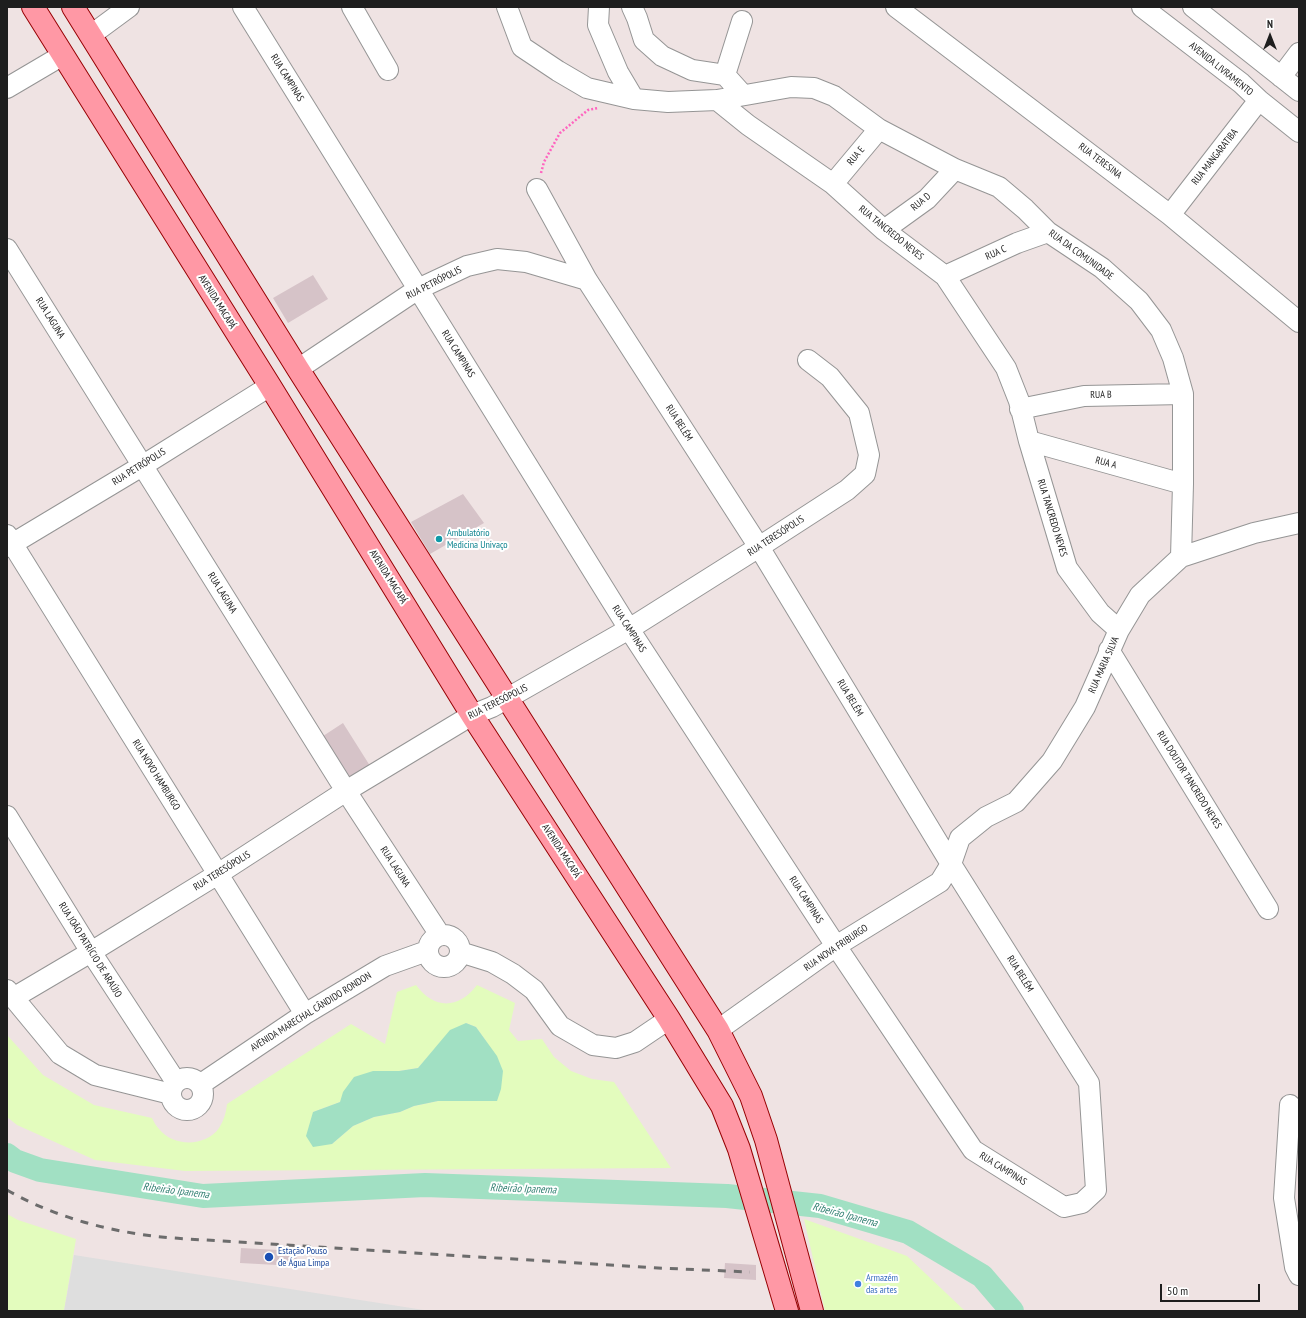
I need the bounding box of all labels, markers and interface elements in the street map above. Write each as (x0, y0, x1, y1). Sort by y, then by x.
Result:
north arrow (1250, 16, 1290, 56)
text: N (1267, 17, 1273, 31)
street label: AVENIDA LIVRAMENTO (1187, 40, 1255, 98)
street label: RUA CAMPINAS (268, 52, 306, 104)
street label: RUA MANGARATIBA (1189, 127, 1241, 187)
street label: RUA TERESINA (1076, 141, 1124, 181)
street label: RUA E (845, 144, 867, 168)
street label: RUA D (909, 190, 933, 214)
street label: RUA TANCREDO NEVES (856, 203, 926, 263)
street label: RUA DA COMUNIDADE (1046, 227, 1116, 283)
street label: RUA C (984, 243, 1008, 263)
street label: RUA PETRÓPOLIS (404, 264, 464, 302)
street label: AVENIDA MACAPÁ (196, 273, 238, 331)
street label: RUA LAGUNA (33, 295, 67, 341)
street label: RUA CAMPINAS (439, 328, 477, 380)
street label: RUA B (1090, 389, 1112, 401)
street label: RUA BELÉM (663, 403, 695, 443)
street label: RUA PETRÓPOLIS (110, 446, 168, 488)
street label: RUA A (1094, 454, 1118, 472)
street label: RUA TANCREDO NEVES (1035, 478, 1069, 558)
street label: RUA TERESÓPOLIS (745, 513, 807, 559)
place label: Ambulatório Medicina Univaço (447, 527, 508, 550)
marker: Ambulatório Medicina Univaço (434, 534, 444, 544)
street label: AVENIDA MACAPÁ (367, 548, 409, 606)
street label: RUA LAGUNA (205, 570, 239, 616)
street label: RUA CAMPINAS (609, 603, 649, 655)
street label: RUA MARIA SILVA (1086, 635, 1122, 695)
street label: RUA BELÉM (834, 677, 866, 719)
street label: RUA TERESÓPOLIS (466, 682, 530, 722)
street label: RUA DOUTOR TANCREDO NEVES (1154, 729, 1224, 831)
street label: RUA NOVO HAMBURGO (129, 738, 183, 812)
street label: AVENIDA MACAPÁ (539, 822, 583, 880)
street label: RUA LAGUNA (377, 845, 413, 889)
street label: RUA TERESÓPOLIS (191, 849, 253, 893)
street label: RUA CAMPINAS (786, 874, 826, 926)
street label: RUA JOÃO PATRÍCIO DE ARAÚJO (56, 900, 124, 1000)
street label: RUA NOVA FRIBURGO (802, 922, 870, 974)
street label: RUA BELÉM (1004, 954, 1036, 994)
street label: AVENIDA MARECHAL CÂNDIDO RONDON (248, 970, 374, 1054)
street label: RUA CAMPINAS (977, 1150, 1029, 1188)
water label: Ribeirão Ipanema (142, 1180, 210, 1202)
water label: Ribeirão Ipanema (490, 1181, 556, 1197)
water label: Ribeirão Ipanema (811, 1200, 879, 1230)
place label: Estação Pouso de Água Limpa (278, 1245, 329, 1268)
marker: Estação Pouso de Água Limpa (263, 1251, 275, 1263)
place label: Armazém das artes (866, 1272, 898, 1296)
scale bar (1162, 1276, 1262, 1302)
marker: Armazém das artes (853, 1279, 863, 1289)
text: 50 m (1167, 1283, 1188, 1298)

